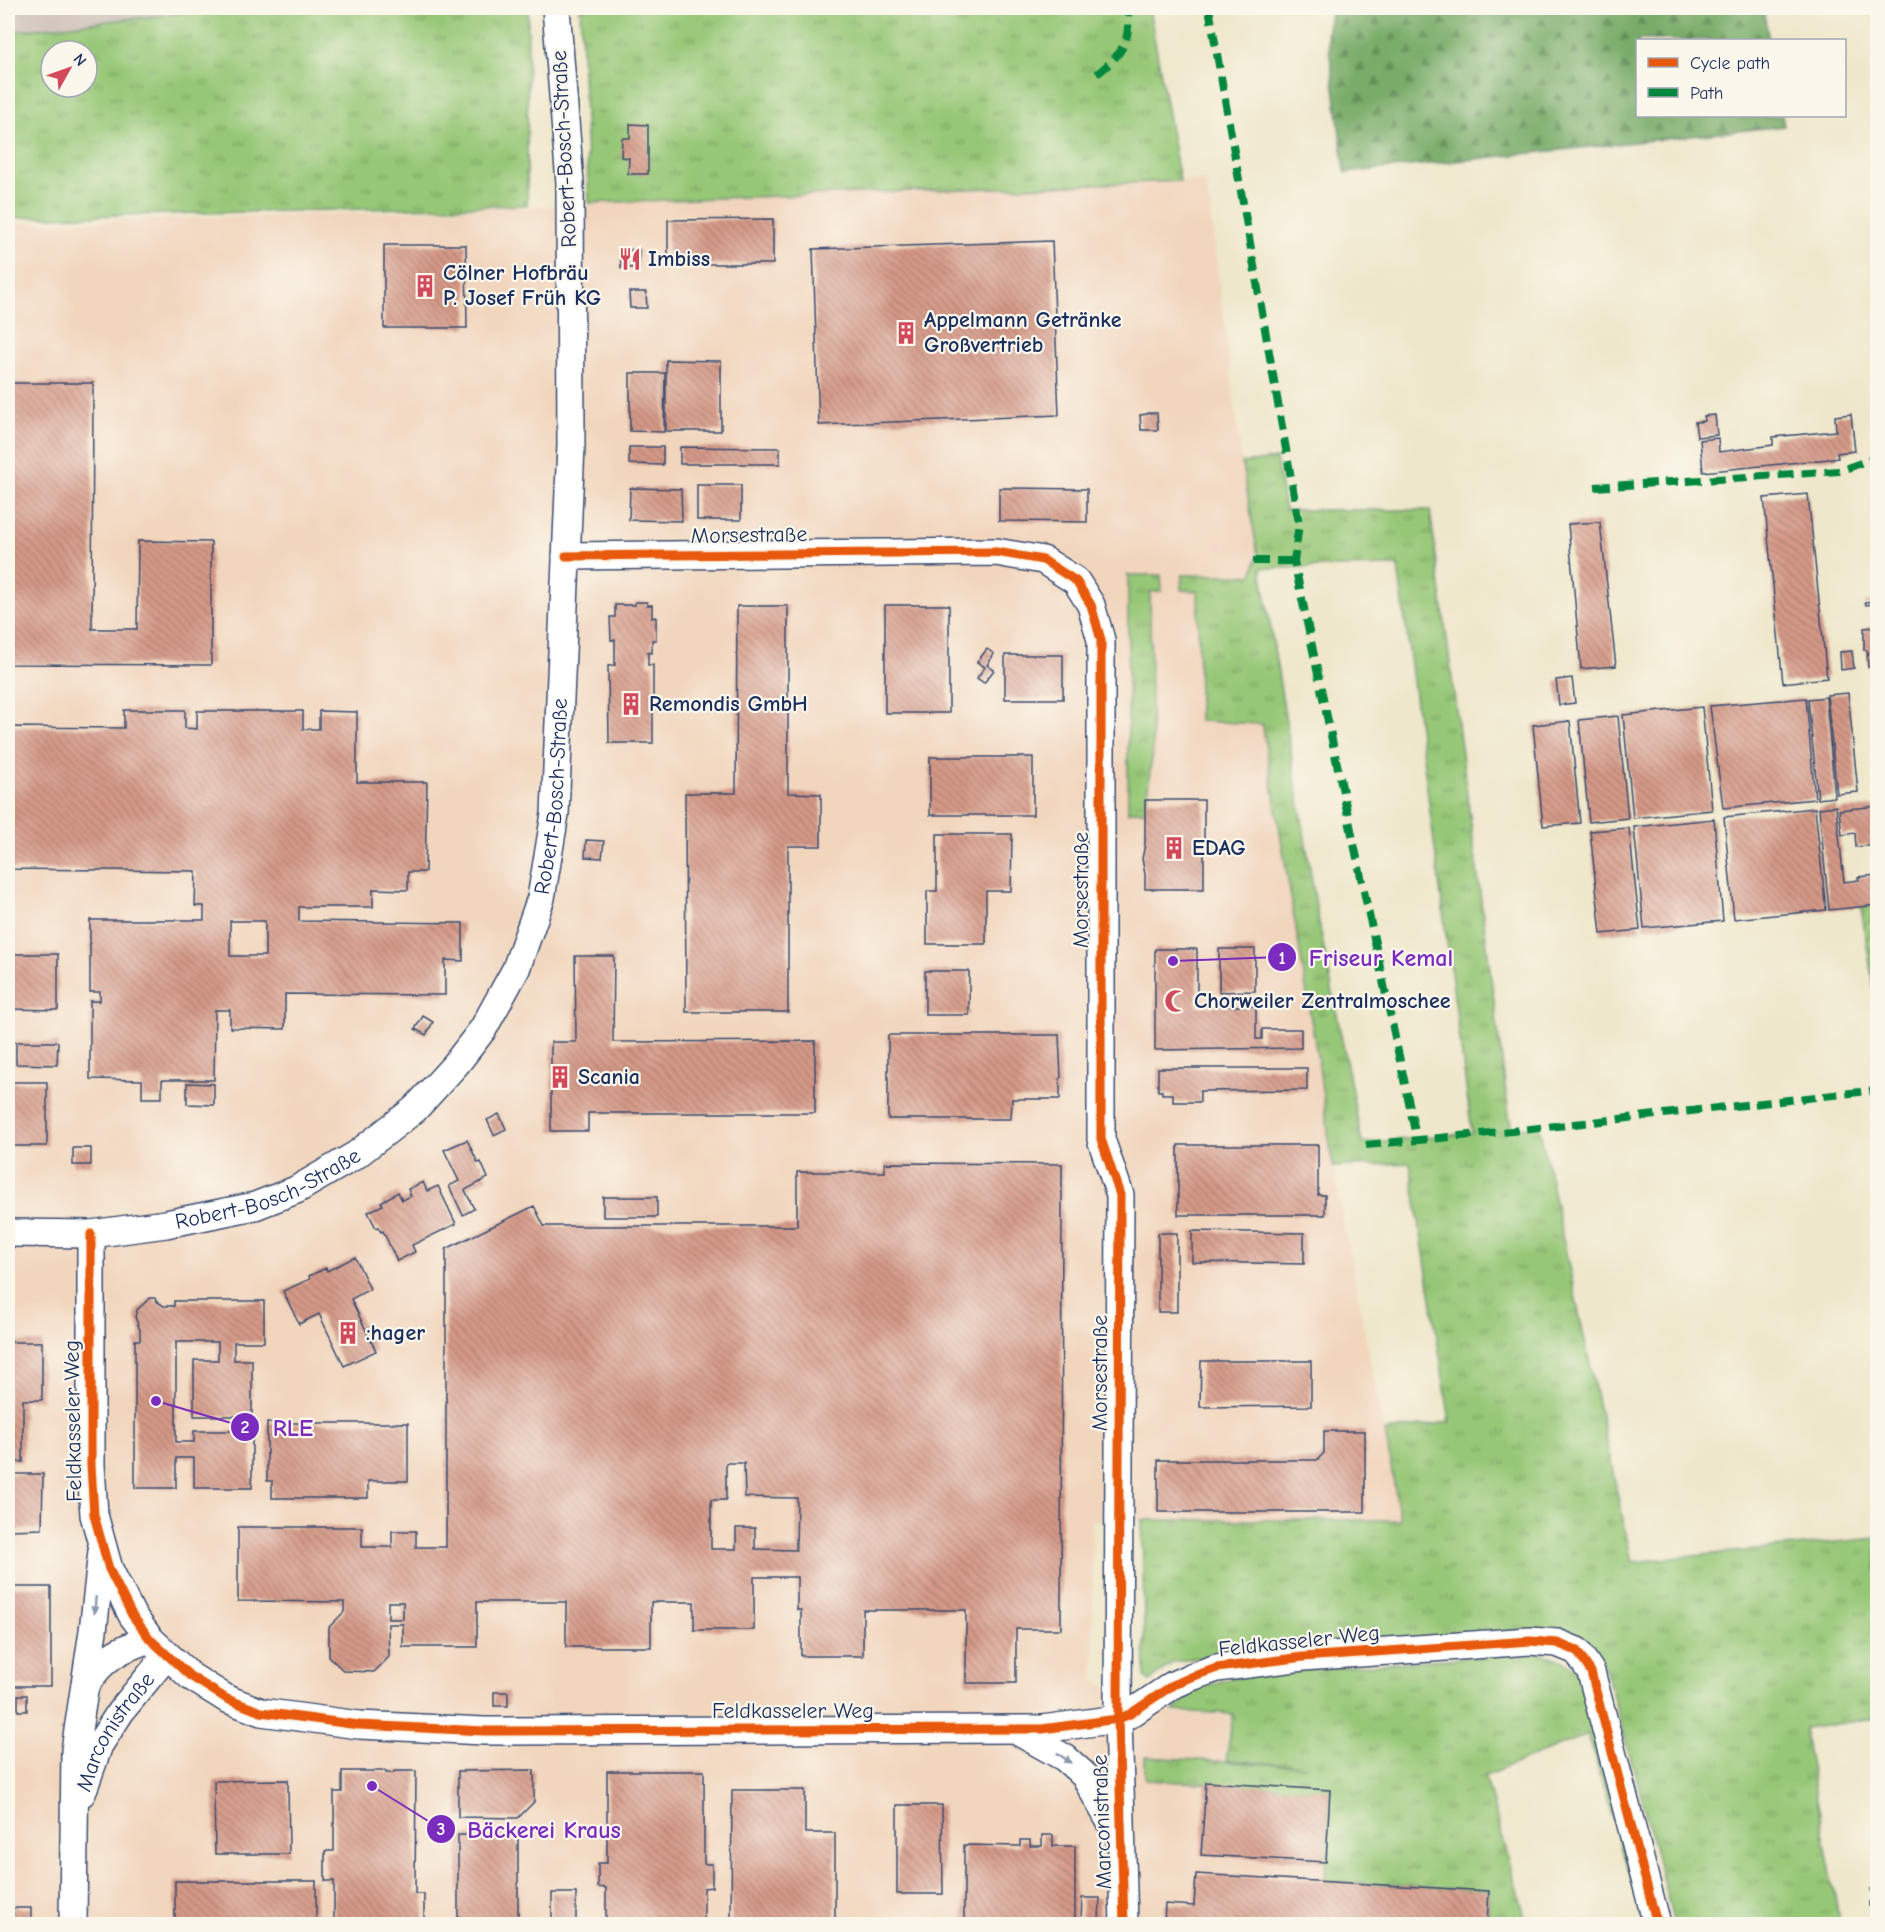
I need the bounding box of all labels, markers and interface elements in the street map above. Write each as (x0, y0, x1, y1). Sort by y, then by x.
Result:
north arrow (39, 39, 99, 99)
legend (1636, 39, 1846, 117)
text: N (69, 50, 90, 70)
street label: Robert-Bosch-Straße (546, 50, 582, 248)
text: Cycle path (1690, 53, 1770, 74)
text: Path (1690, 83, 1723, 104)
restaurant icon: Imbiss (617, 246, 643, 272)
place label: Imbiss (648, 246, 710, 272)
place label: Cölner Hofbräu P. Josef Früh KG (443, 260, 601, 311)
building icon: Cölner Hofbräu P. Josef Früh KG (412, 273, 438, 299)
place label: Appelmann Getränke Großvertrieb (924, 307, 1122, 358)
building icon: Appelmann Getränke Großvertrieb (893, 320, 919, 346)
street label: Morsestraße (690, 521, 808, 549)
building icon: Remondis GmbH (618, 691, 644, 717)
place label: Remondis GmbH (649, 691, 808, 717)
street label: Robert-Bosch-Straße (529, 698, 573, 896)
street label: Morsestraße (1068, 832, 1094, 948)
building icon: EDAG (1161, 835, 1187, 861)
place label: EDAG (1192, 835, 1246, 861)
callout: Friseur Kemal (1267, 936, 1465, 978)
text: Friseur Kemal (1309, 944, 1453, 972)
text: 1 (1278, 948, 1286, 969)
mosque icon: Chorweiler Zentralmoschee (1163, 988, 1189, 1014)
place label: Chorweiler Zentralmoschee (1194, 988, 1451, 1014)
building icon: Scania (547, 1064, 573, 1090)
place label: Scania (578, 1064, 640, 1090)
street label: Robert-Bosch-Straße (173, 1142, 365, 1235)
street label: Morsestraße (1087, 1315, 1113, 1431)
building icon: :hager (335, 1320, 361, 1346)
place label: :hager (366, 1320, 425, 1346)
street label: Feldkasseler Weg (59, 1340, 87, 1502)
callout: RLE (230, 1406, 325, 1448)
text: RLE (273, 1414, 313, 1442)
text: 2 (241, 1417, 250, 1438)
one-way arrow (90, 1595, 100, 1614)
street label: Feldkasseler Weg (1217, 1620, 1381, 1662)
street label: Marconistraße (71, 1667, 160, 1795)
street label: Feldkasseler Weg (712, 1698, 874, 1724)
one-way arrow (1056, 1752, 1071, 1764)
street label: Marconistraße (1087, 1754, 1117, 1890)
callout: Bäckerei Kraus (426, 1808, 633, 1850)
text: Bäckerei Kraus (467, 1816, 621, 1844)
text: 3 (437, 1819, 445, 1840)

